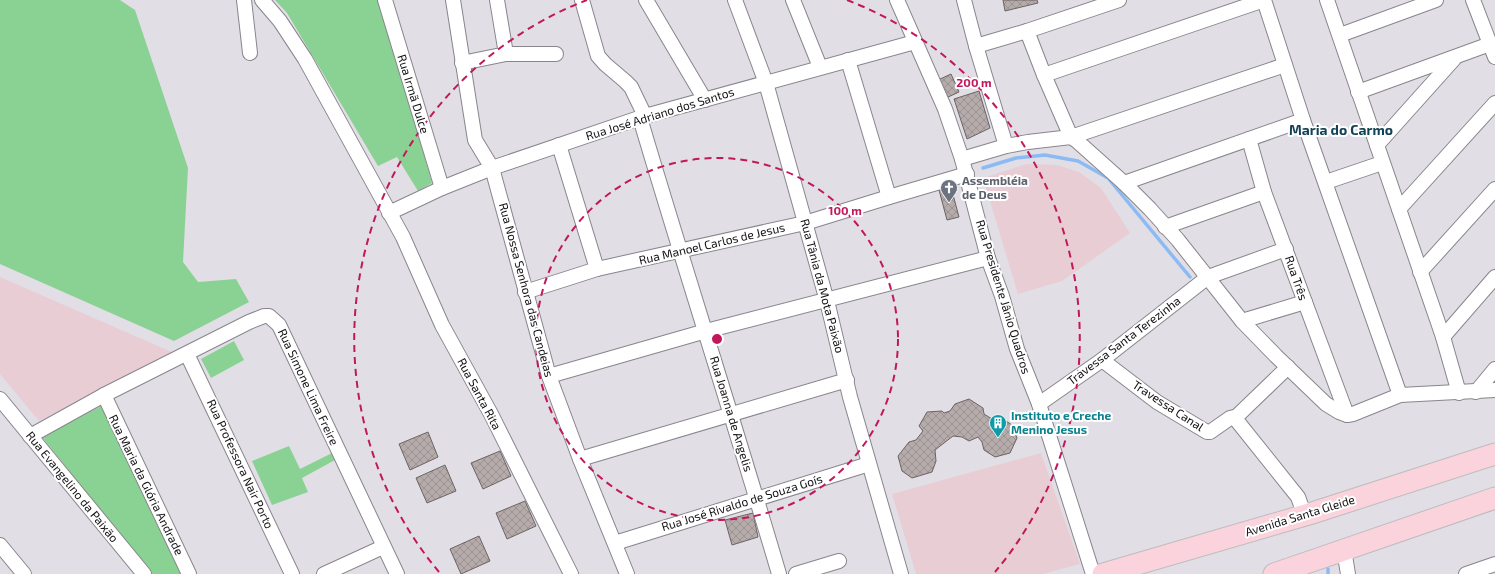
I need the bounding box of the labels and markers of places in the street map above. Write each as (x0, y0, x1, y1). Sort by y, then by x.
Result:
place label: Assembléia de Deus (962, 173, 1028, 201)
church icon: Assembléia de Deus (939, 178, 959, 203)
centre of rings (710, 332, 724, 346)
place label: Instituto e Creche Menino Jesus (1011, 408, 1111, 436)
building icon: Instituto e Creche Menino Jesus (988, 413, 1008, 438)

